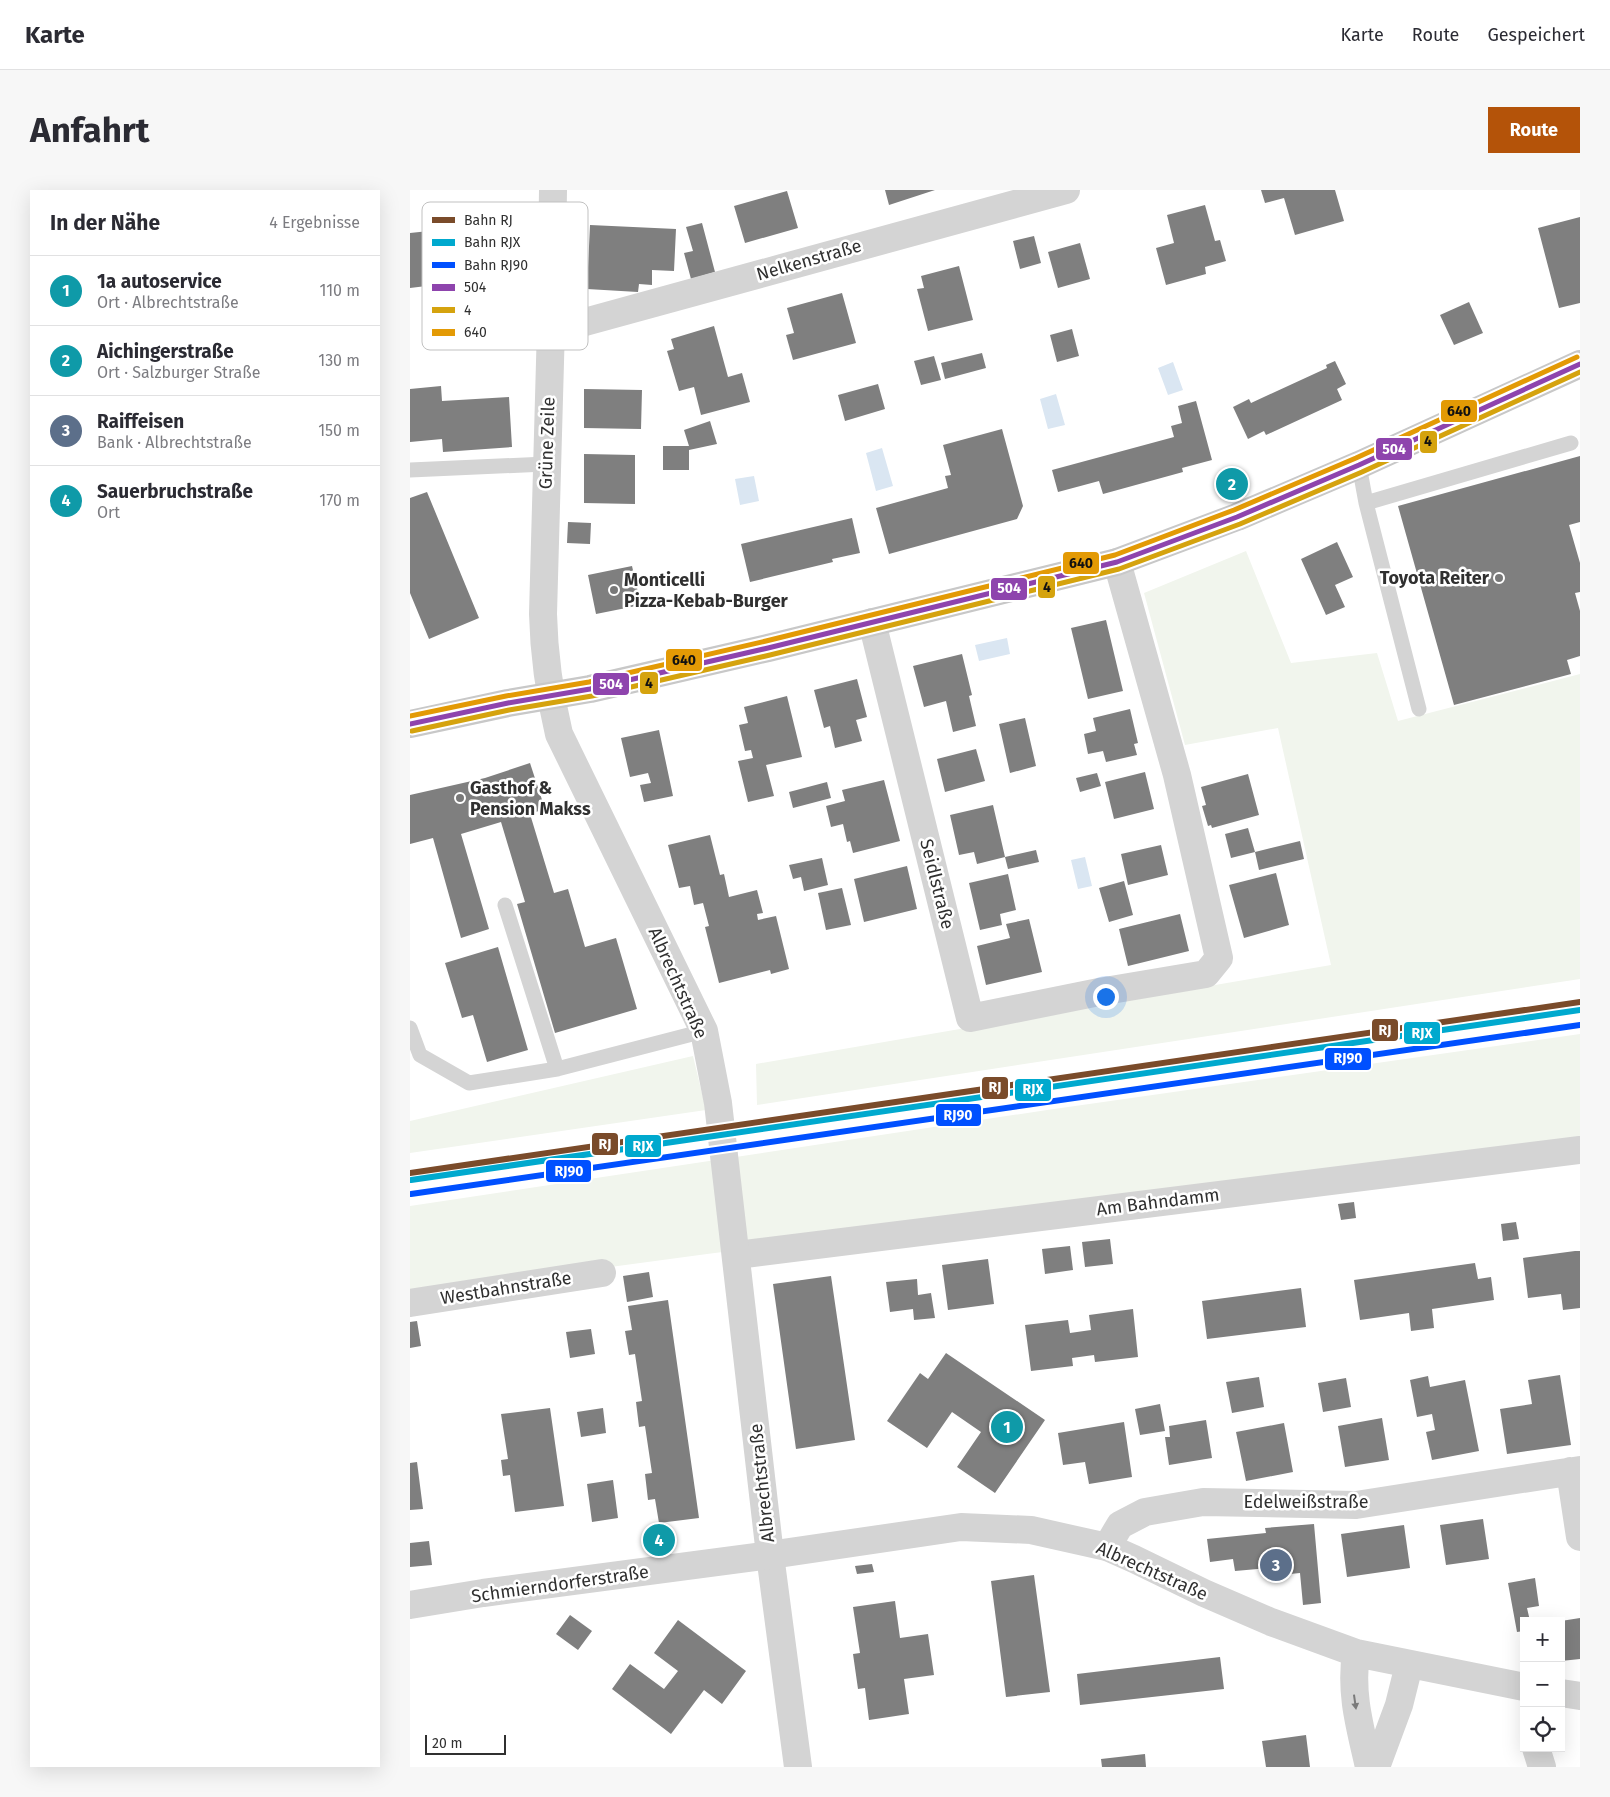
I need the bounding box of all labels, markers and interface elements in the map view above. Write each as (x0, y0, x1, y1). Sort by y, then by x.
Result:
text: Karte (25, 21, 85, 49)
text: Karte (1341, 24, 1384, 46)
text: Route (1412, 24, 1459, 46)
text: Gespeichert (1487, 24, 1585, 46)
button: Route (1488, 107, 1580, 153)
text: Anfahrt (30, 109, 149, 151)
legend (422, 202, 588, 350)
text: In der Nähe (50, 210, 160, 236)
text: Bahn RJ (464, 212, 513, 229)
text: 4 Ergebnisse (269, 213, 360, 232)
text: Bahn RJX (464, 234, 521, 251)
street label: Nelkenstraße (754, 235, 864, 285)
text: Bahn RJ90 (464, 257, 528, 274)
text: 1a autoservice (97, 270, 222, 293)
text: 504 (464, 279, 487, 296)
text: 1 (62, 281, 70, 300)
text: 110 m (319, 281, 360, 300)
text: Ort · Albrechtstraße (97, 293, 239, 312)
text: 4 (464, 302, 472, 319)
text: 640 (464, 324, 487, 341)
text: Aichingerstraße (97, 340, 234, 363)
text: 2 (62, 351, 70, 370)
text: 130 m (318, 351, 360, 370)
text: Ort · Salzburger Straße (97, 363, 260, 382)
street label: Grüne Zeile (534, 396, 560, 490)
line badge: 640 (1440, 399, 1478, 423)
text: 640 (1447, 403, 1471, 420)
text: Raiffeisen (97, 410, 184, 433)
text: 3 (62, 421, 70, 440)
text: 150 m (318, 421, 360, 440)
line badge: 4 (1419, 430, 1438, 454)
text: Bank · Albrechtstraße (97, 433, 252, 452)
text: 4 (1424, 433, 1432, 450)
line badge: 504 (1375, 437, 1413, 461)
text: 504 (1382, 441, 1406, 458)
pin: 2 (1216, 465, 1248, 503)
text: Sauerbruchstraße (97, 480, 253, 503)
text: 4 (61, 491, 71, 510)
text: 170 m (319, 491, 360, 510)
text: Ort (97, 503, 120, 522)
line badge: 640 (1062, 551, 1100, 575)
text: 640 (1069, 555, 1093, 572)
place label: Toyota Reiter (1380, 567, 1490, 589)
place label: Monticelli Pizza-Kebab-Burger (624, 569, 789, 612)
marker: Toyota Reiter (1493, 572, 1505, 584)
line badge: 4 (1037, 575, 1056, 599)
line badge: 504 (990, 577, 1028, 601)
text: 4 (1043, 579, 1051, 596)
text: 504 (997, 580, 1021, 597)
marker: Monticelli Pizza-Kebab-Burger (608, 584, 620, 596)
line badge: 640 (665, 648, 703, 672)
text: 640 (672, 652, 696, 669)
line badge: 4 (639, 671, 659, 695)
line badge: 504 (592, 672, 630, 696)
text: 4 (645, 675, 653, 692)
text: 504 (599, 676, 623, 693)
place label: Gasthof & Pension Makss (470, 777, 591, 820)
marker: Gasthof & Pension Makss (454, 792, 466, 804)
street label: Seidlstraße (915, 837, 959, 931)
street label: Albrechtstraße (644, 924, 712, 1042)
your location (1093, 984, 1119, 1010)
line badge: RJ (1371, 1018, 1399, 1042)
line badge: RJX (1403, 1021, 1441, 1045)
text: RJ (1379, 1022, 1391, 1039)
text: RJX (1411, 1025, 1433, 1042)
line badge: RJ90 (1324, 1047, 1372, 1071)
text: RJ90 (1334, 1050, 1362, 1067)
line badge: RJ (981, 1076, 1009, 1100)
line badge: RJX (1014, 1078, 1052, 1102)
text: RJ (989, 1079, 1001, 1096)
text: RJX (1022, 1081, 1044, 1098)
line badge: RJ90 (935, 1103, 982, 1127)
text: RJ90 (944, 1107, 972, 1124)
line badge: RJ (591, 1132, 619, 1156)
line badge: RJX (624, 1134, 662, 1158)
text: RJ (599, 1136, 611, 1153)
text: RJX (632, 1138, 654, 1155)
line badge: RJ90 (545, 1159, 592, 1183)
text: RJ90 (555, 1163, 583, 1180)
street label: Am Bahndamm (1095, 1184, 1221, 1220)
street label: Westbahnstraße (439, 1267, 573, 1309)
pin: 1 (991, 1408, 1023, 1446)
street label: Albrechtstraße (745, 1422, 779, 1544)
street label: Edelweißstraße (1243, 1491, 1369, 1513)
pin: 4 (643, 1521, 675, 1559)
street label: Albrechtstraße (1093, 1537, 1211, 1605)
pin: 3 (1260, 1546, 1292, 1584)
street label: Schmierndorferstraße (470, 1561, 650, 1607)
map controls (1520, 1617, 1565, 1752)
button: + (1520, 1617, 1565, 1662)
button: − (1520, 1662, 1565, 1707)
one-way arrow (1351, 1694, 1359, 1710)
button: locate (1520, 1707, 1565, 1752)
scale bar (425, 1732, 506, 1755)
text: 20 m (432, 1735, 462, 1752)

